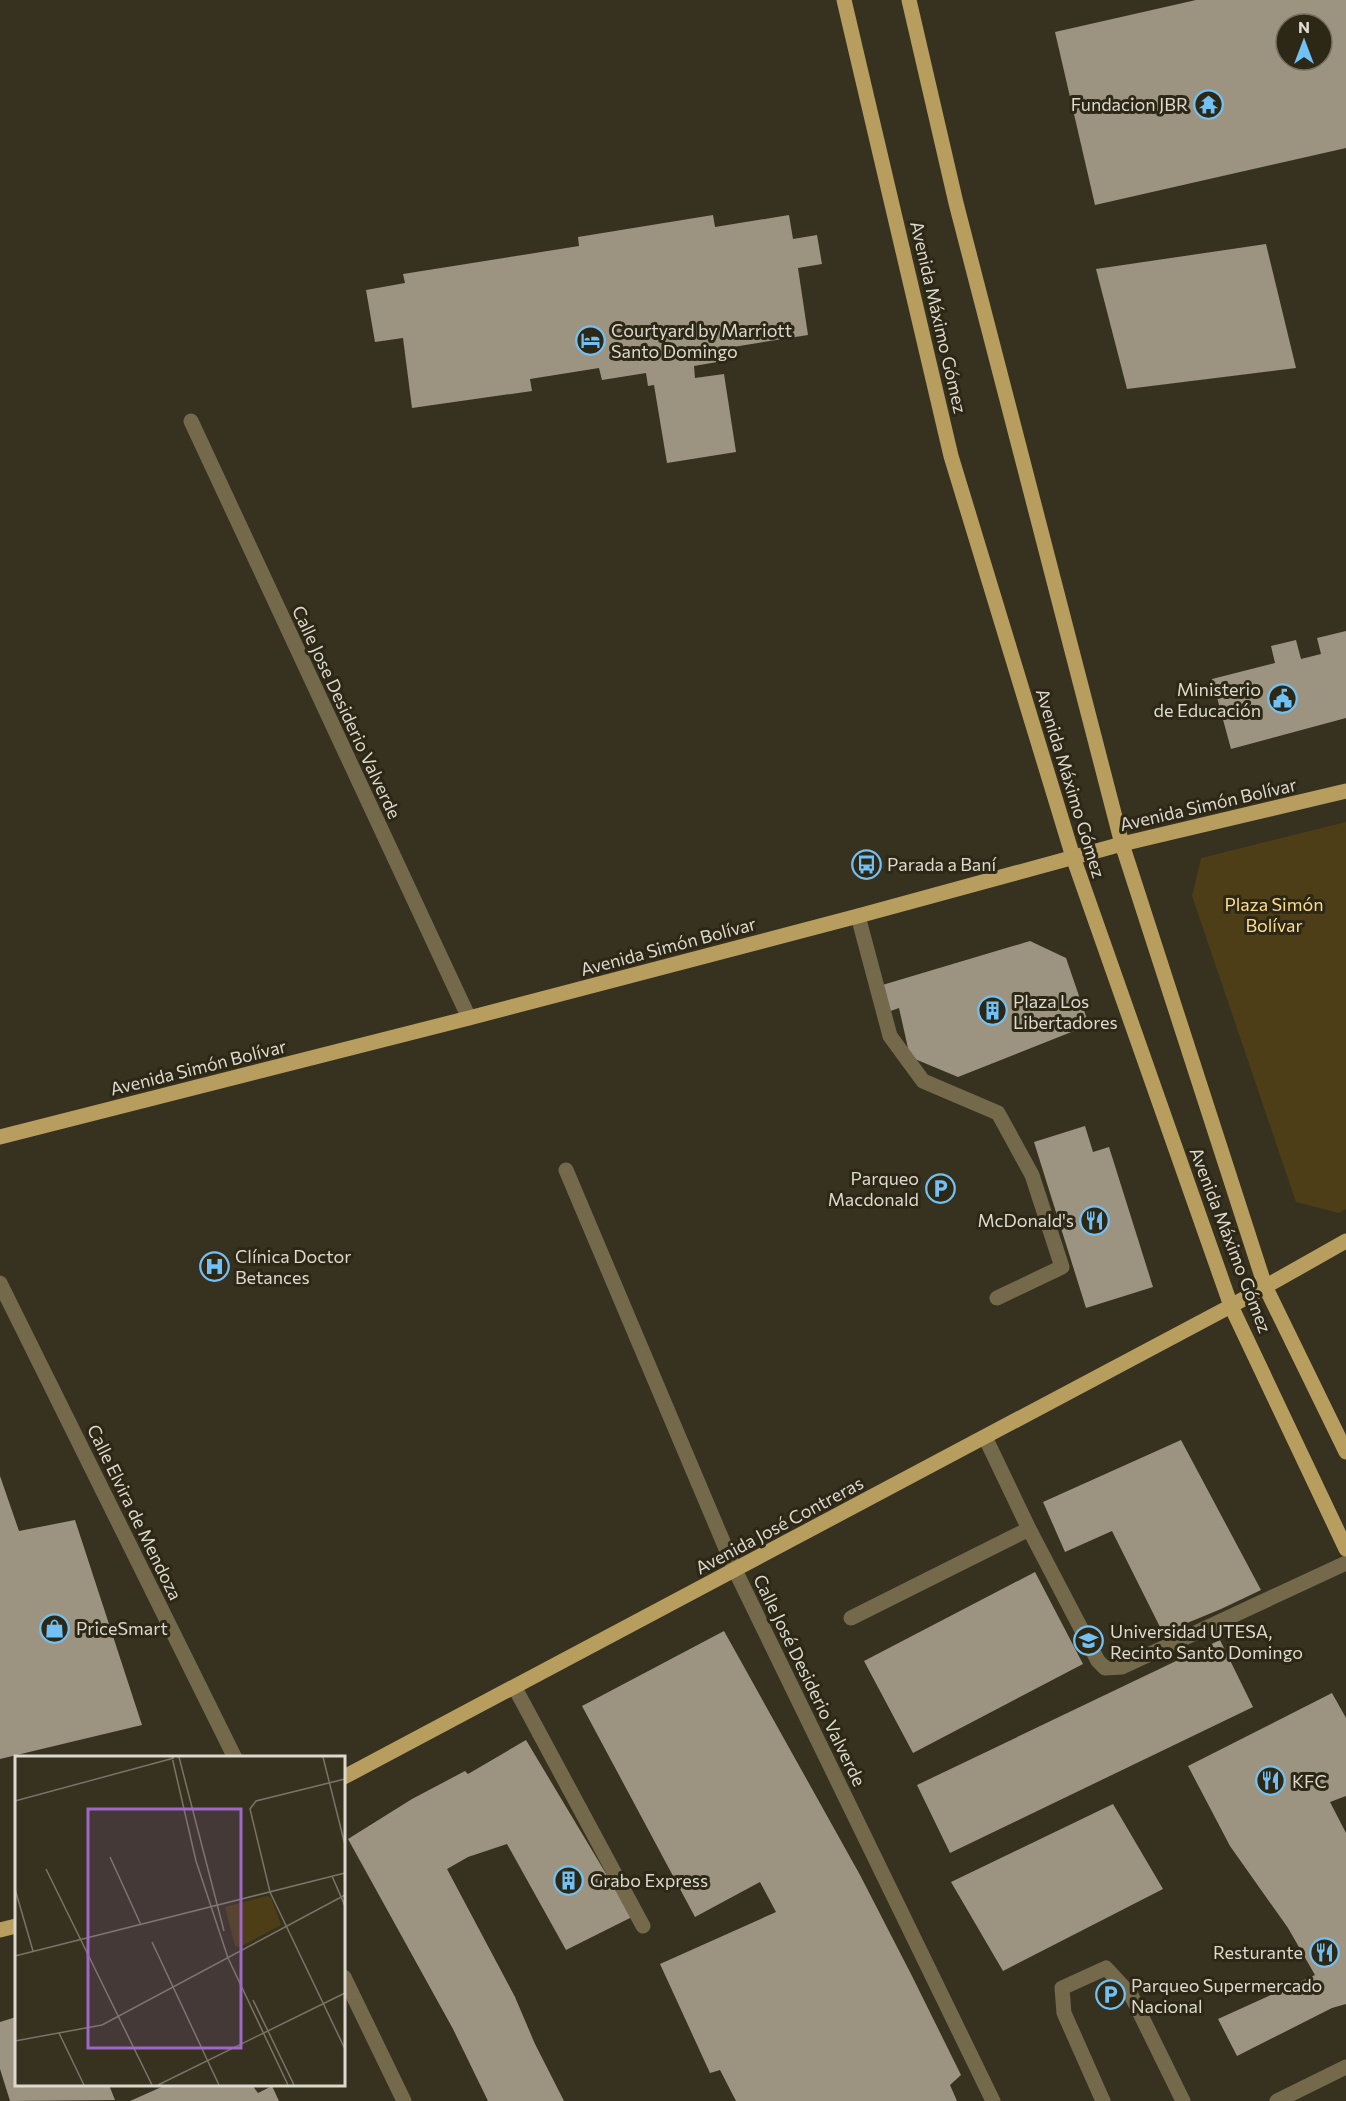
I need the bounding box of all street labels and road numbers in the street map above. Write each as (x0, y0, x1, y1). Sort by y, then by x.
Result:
street label: Avenida Máximo Gómez (906, 219, 972, 415)
street label: Calle Jose Desiderio Valverde (288, 602, 406, 822)
street label: Avenida Máximo Gómez (1032, 686, 1110, 880)
street label: Avenida Simón Bolívar (1117, 773, 1299, 835)
street label: Avenida Simón Bolívar (578, 912, 758, 980)
street label: Avenida Simón Bolívar (108, 1034, 288, 1100)
street label: Avenida Máximo Gómez (1185, 1144, 1277, 1336)
street label: Calle Elvira de Mendoza (83, 1421, 187, 1603)
street label: Avenida José Contreras (691, 1471, 867, 1579)
street label: Calle José Desiderio Valverde (749, 1571, 871, 1789)

